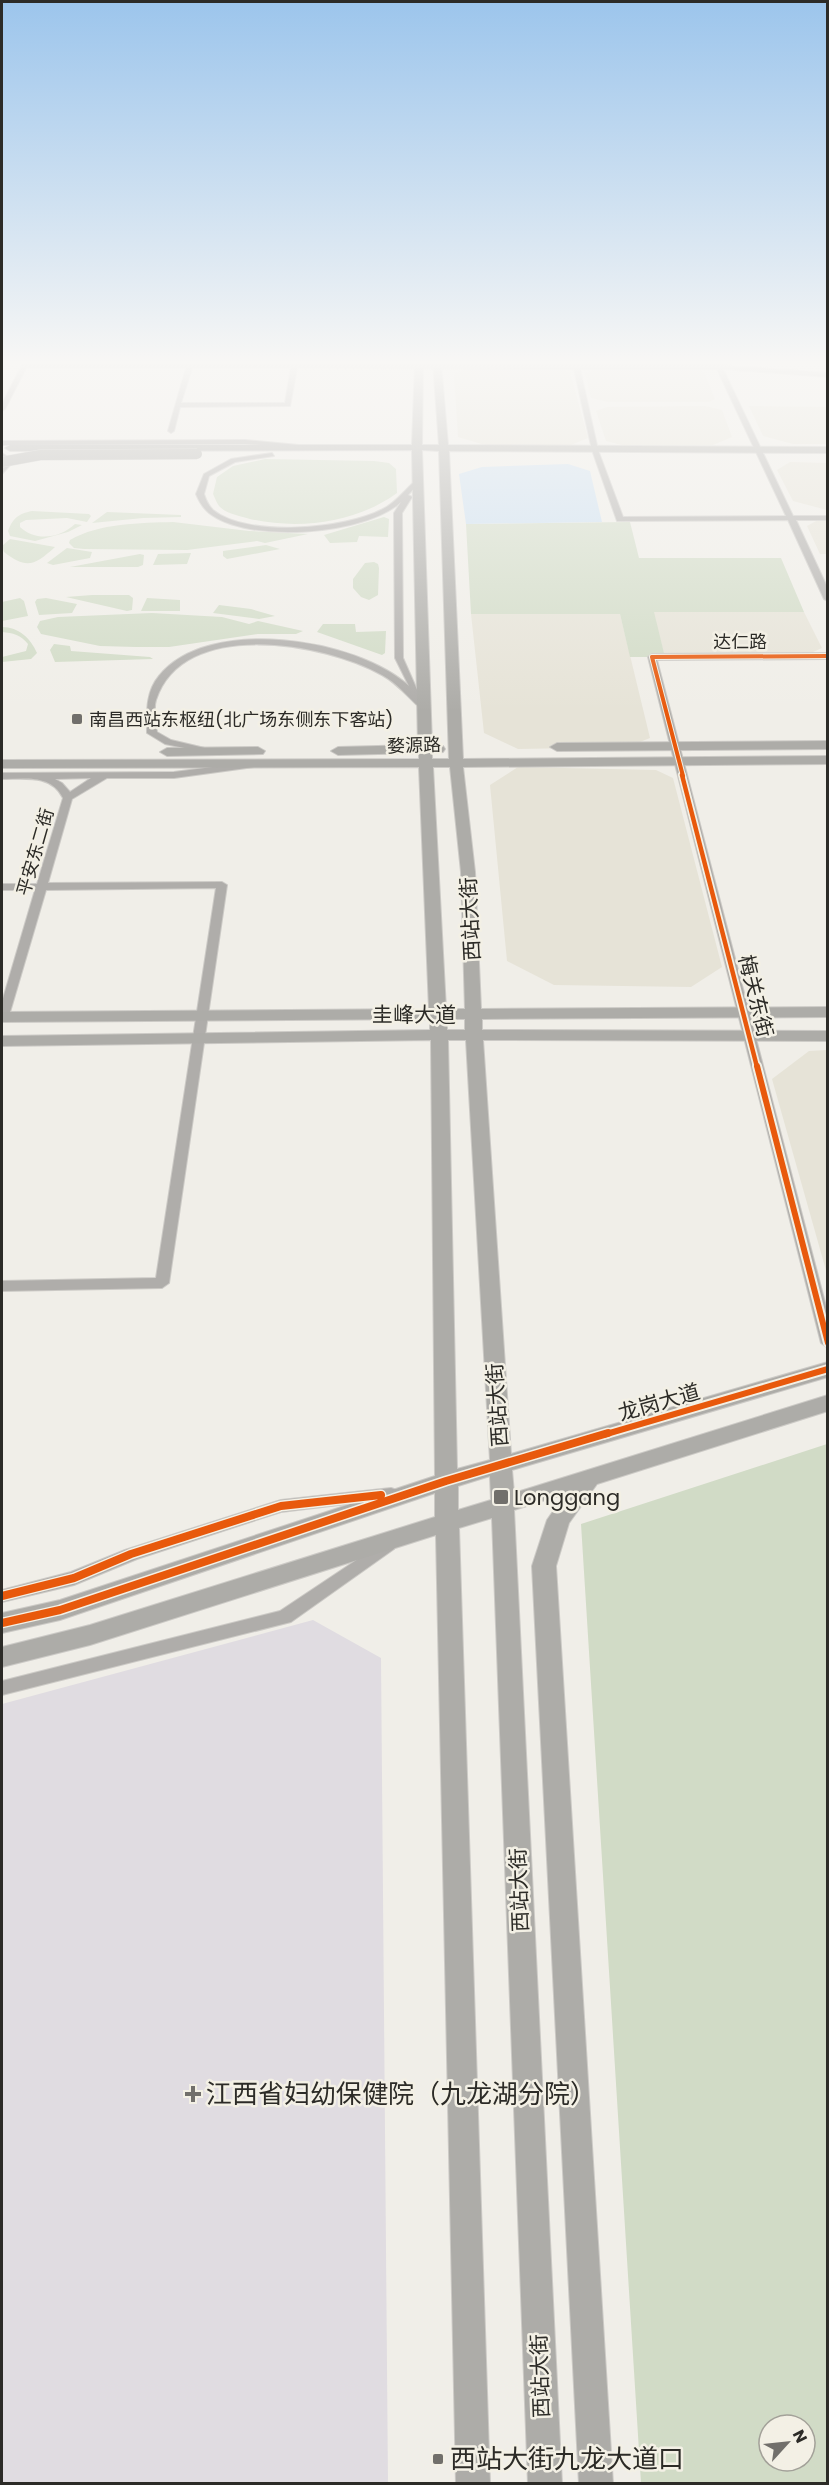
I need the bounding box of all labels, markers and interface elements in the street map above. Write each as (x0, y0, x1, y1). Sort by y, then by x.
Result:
street label: 达仁路 (713, 629, 767, 654)
place label: 南昌西站东枢纽(北广场东侧东下客站) (89, 707, 393, 732)
marker: 南昌西站东枢纽(北广场东侧东下客站) (70, 712, 84, 726)
street label: 婺源路 (387, 732, 441, 758)
street label: 平安东二街 (11, 805, 59, 899)
street label: 西站大街 (453, 876, 487, 962)
street label: 梅关东街 (732, 952, 780, 1040)
street label: 圭峰大道 (372, 1000, 456, 1029)
street label: 西站大街 (480, 1362, 514, 1448)
street label: 龙岗大道 (615, 1376, 703, 1428)
place label: Longgang (514, 1483, 620, 1512)
marker: Longgang (492, 1488, 510, 1506)
street label: 西站大街 (503, 1848, 535, 1932)
place label: 江西省妇幼保健院（九龙湖分院） (206, 2076, 596, 2112)
marker: 江西省妇幼保健院（九龙湖分院） (184, 2085, 202, 2103)
street label: 西站大街 (524, 2334, 556, 2418)
north arrow (757, 2413, 817, 2473)
text: N (787, 2426, 813, 2447)
place label: 西站大街九龙大道口 (450, 2441, 684, 2477)
marker: 西站大街九龙大道口 (431, 2452, 445, 2466)

